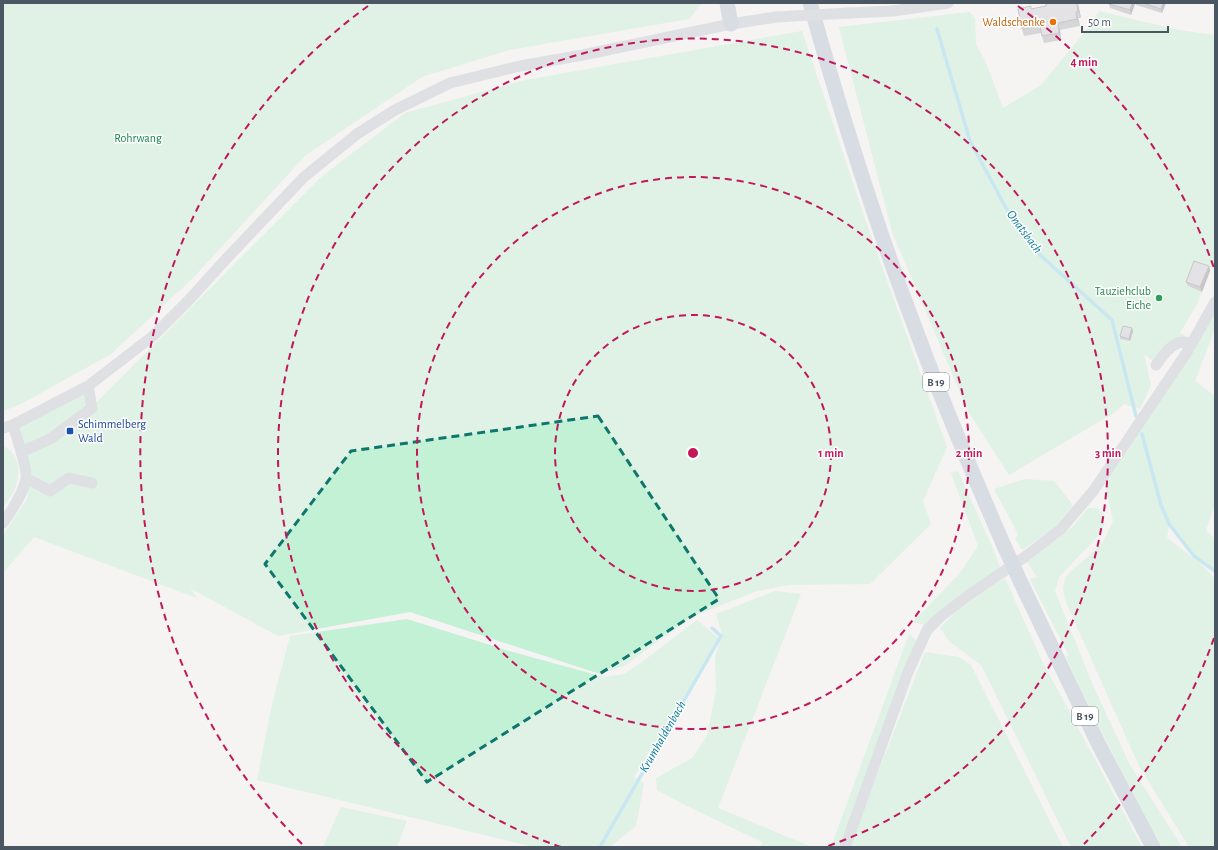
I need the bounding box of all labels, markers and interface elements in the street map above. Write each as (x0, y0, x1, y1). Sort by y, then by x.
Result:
scale bar (1082, 8, 1168, 34)
place label: Waldschenke (982, 16, 1045, 28)
text: 50 m (1088, 16, 1111, 28)
marker: Waldschenke (1048, 17, 1058, 27)
text: 4 min (1070, 56, 1098, 68)
park label: Rohrwang (114, 132, 162, 144)
water label: Onatsbach (1004, 208, 1044, 256)
place label: Tauziehclub Eiche (1095, 285, 1151, 311)
marker: Tauziehclub Eiche (1154, 293, 1164, 303)
road number: B 19 (923, 373, 949, 391)
place label: Schimmelberg Wald (78, 418, 146, 444)
marker: Schimmelberg Wald (65, 426, 75, 436)
centre of rings (686, 446, 700, 460)
text: 1 min (818, 447, 844, 459)
text: 2 min (956, 447, 982, 459)
text: 3 min (1095, 447, 1121, 459)
water label: Krumhaldenbach (637, 699, 689, 775)
road number: B 19 (1072, 707, 1098, 725)

